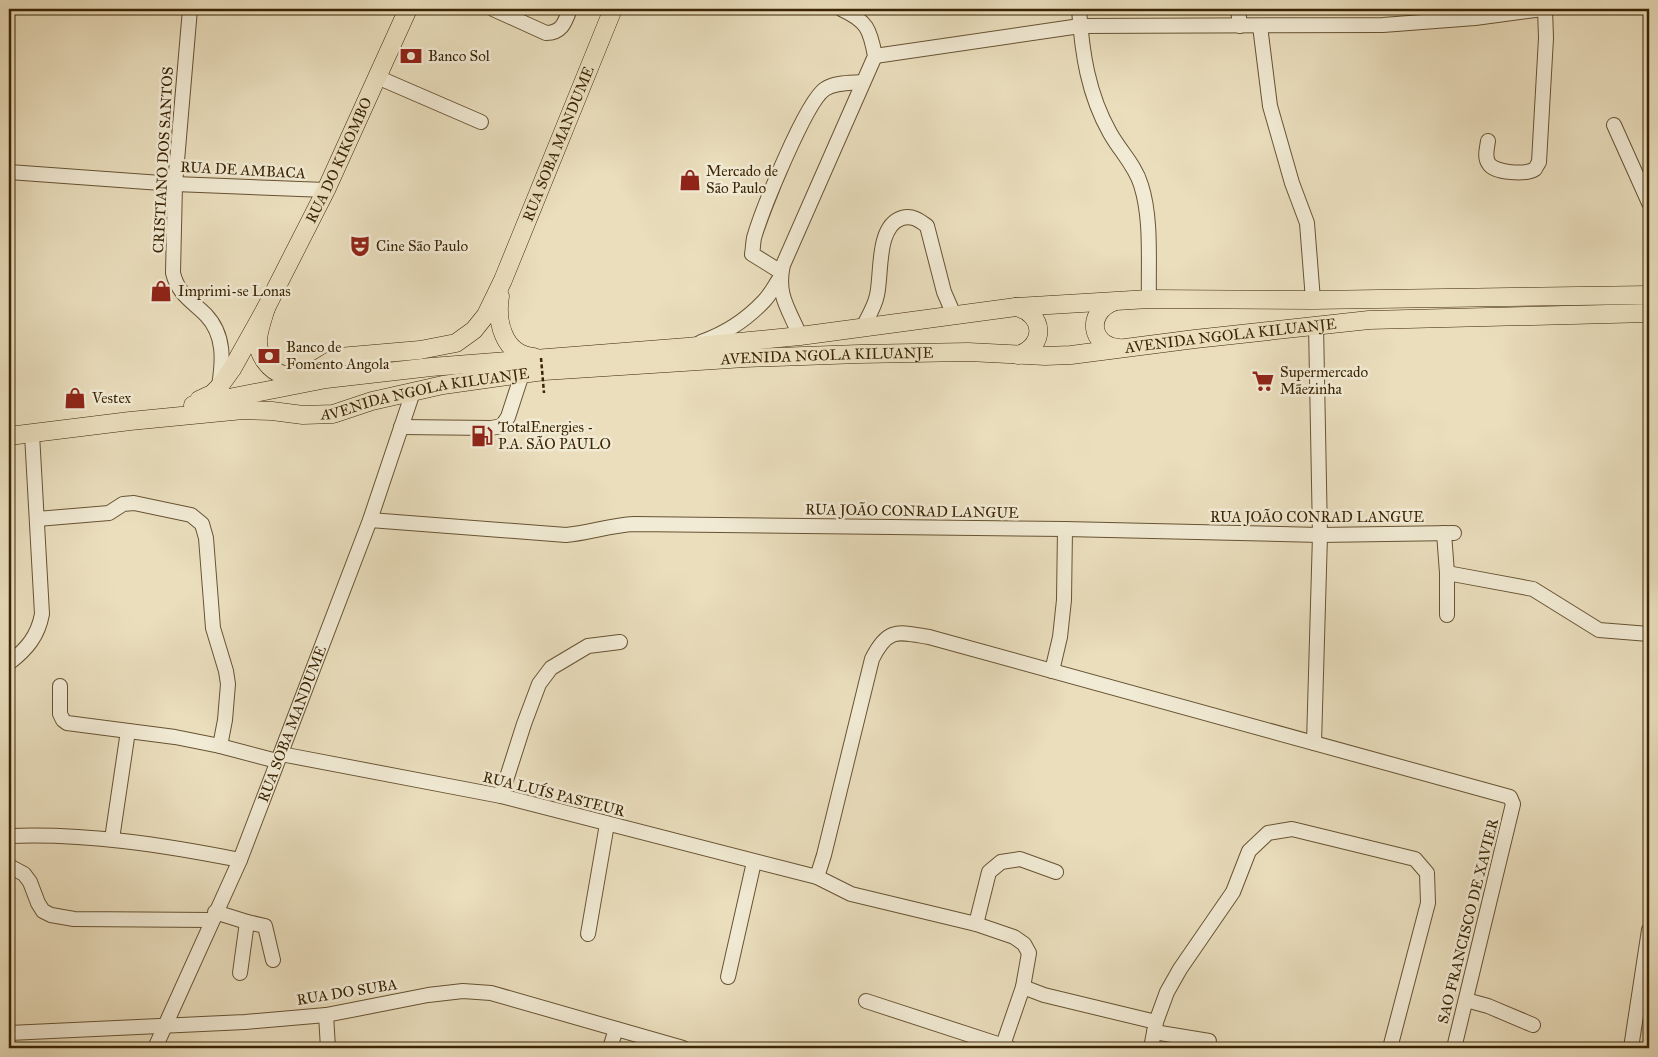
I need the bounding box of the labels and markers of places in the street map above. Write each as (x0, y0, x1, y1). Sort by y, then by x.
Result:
bank icon: Banco Sol (398, 43, 424, 69)
place label: Banco Sol (428, 47, 491, 65)
place label: Mercado de São Paulo (706, 162, 778, 197)
shop icon: Mercado de São Paulo (677, 167, 703, 193)
theatre icon: Cine São Paulo (347, 233, 373, 259)
place label: Cine São Paulo (376, 237, 468, 255)
shop icon: Imprimi-se Lonas (148, 278, 174, 304)
place label: Imprimi-se Lonas (178, 282, 291, 300)
place label: Banco de Fomento Angola (286, 338, 390, 373)
bank icon: Banco de Fomento Angola (256, 343, 282, 369)
place label: Supermercado Mãezinha (1280, 363, 1369, 398)
supermarket icon: Supermercado Mãezinha (1250, 368, 1276, 394)
shop icon: Vestex (62, 385, 88, 411)
place label: Vestex (91, 389, 132, 407)
place label: TotalEnergies - P.A. SÃO PAULO (498, 418, 611, 453)
fuel station icon: TotalEnergies - P.A. SÃO PAULO (469, 423, 495, 449)

